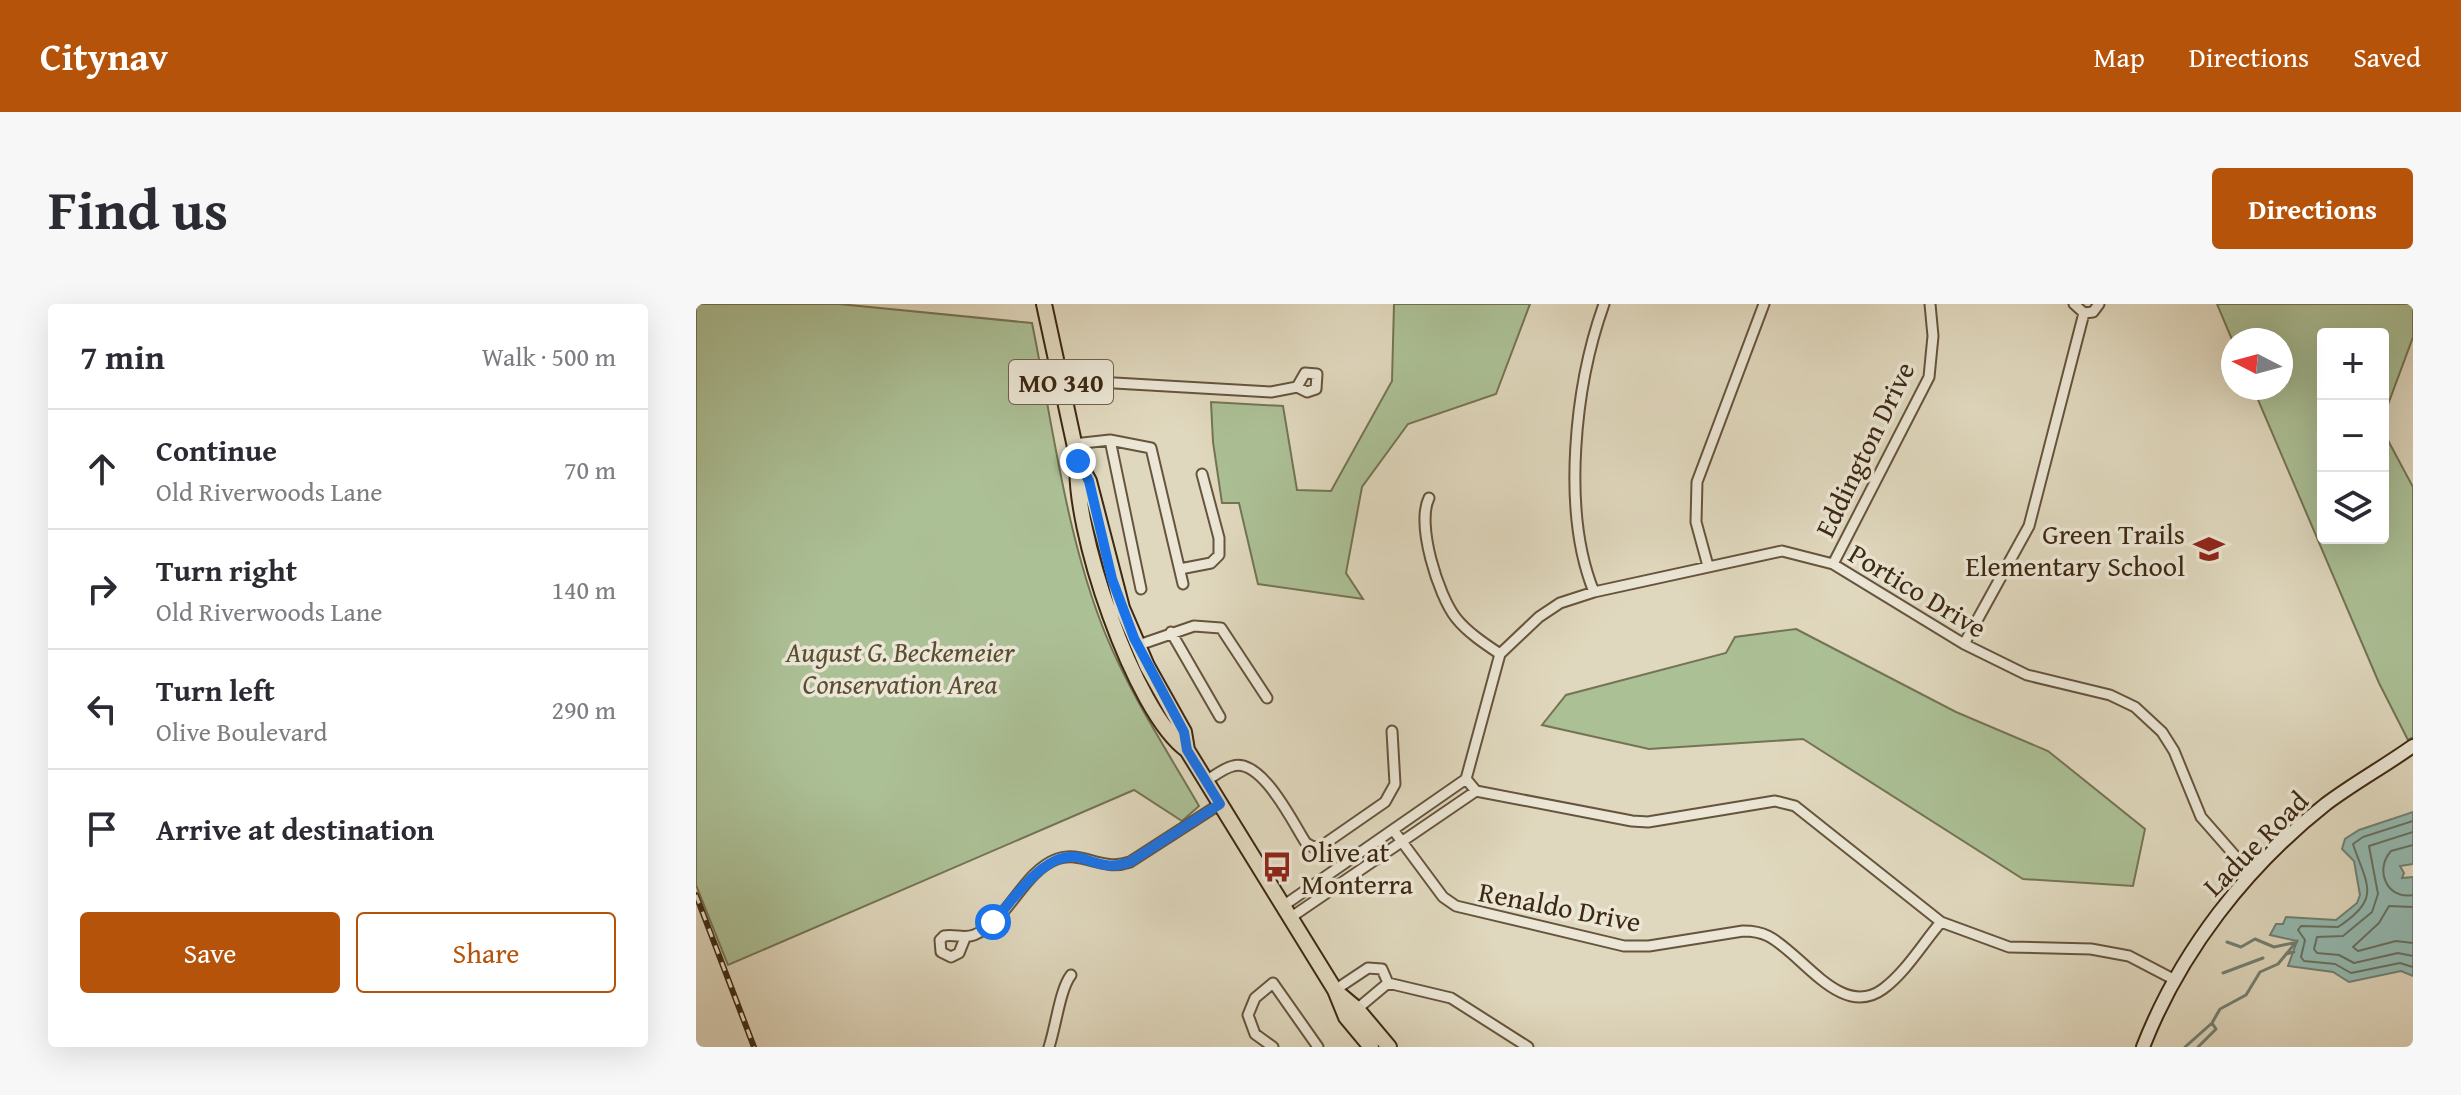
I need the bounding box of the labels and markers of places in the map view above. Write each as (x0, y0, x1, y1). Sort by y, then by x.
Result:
place label: Green Trails Elementary School (1966, 513, 2185, 586)
school or university icon: Green Trails Elementary School (2192, 532, 2226, 566)
place label: Olive at Monterra (1301, 831, 1414, 904)
bus stop icon: Olive at Monterra (1260, 850, 1294, 884)

